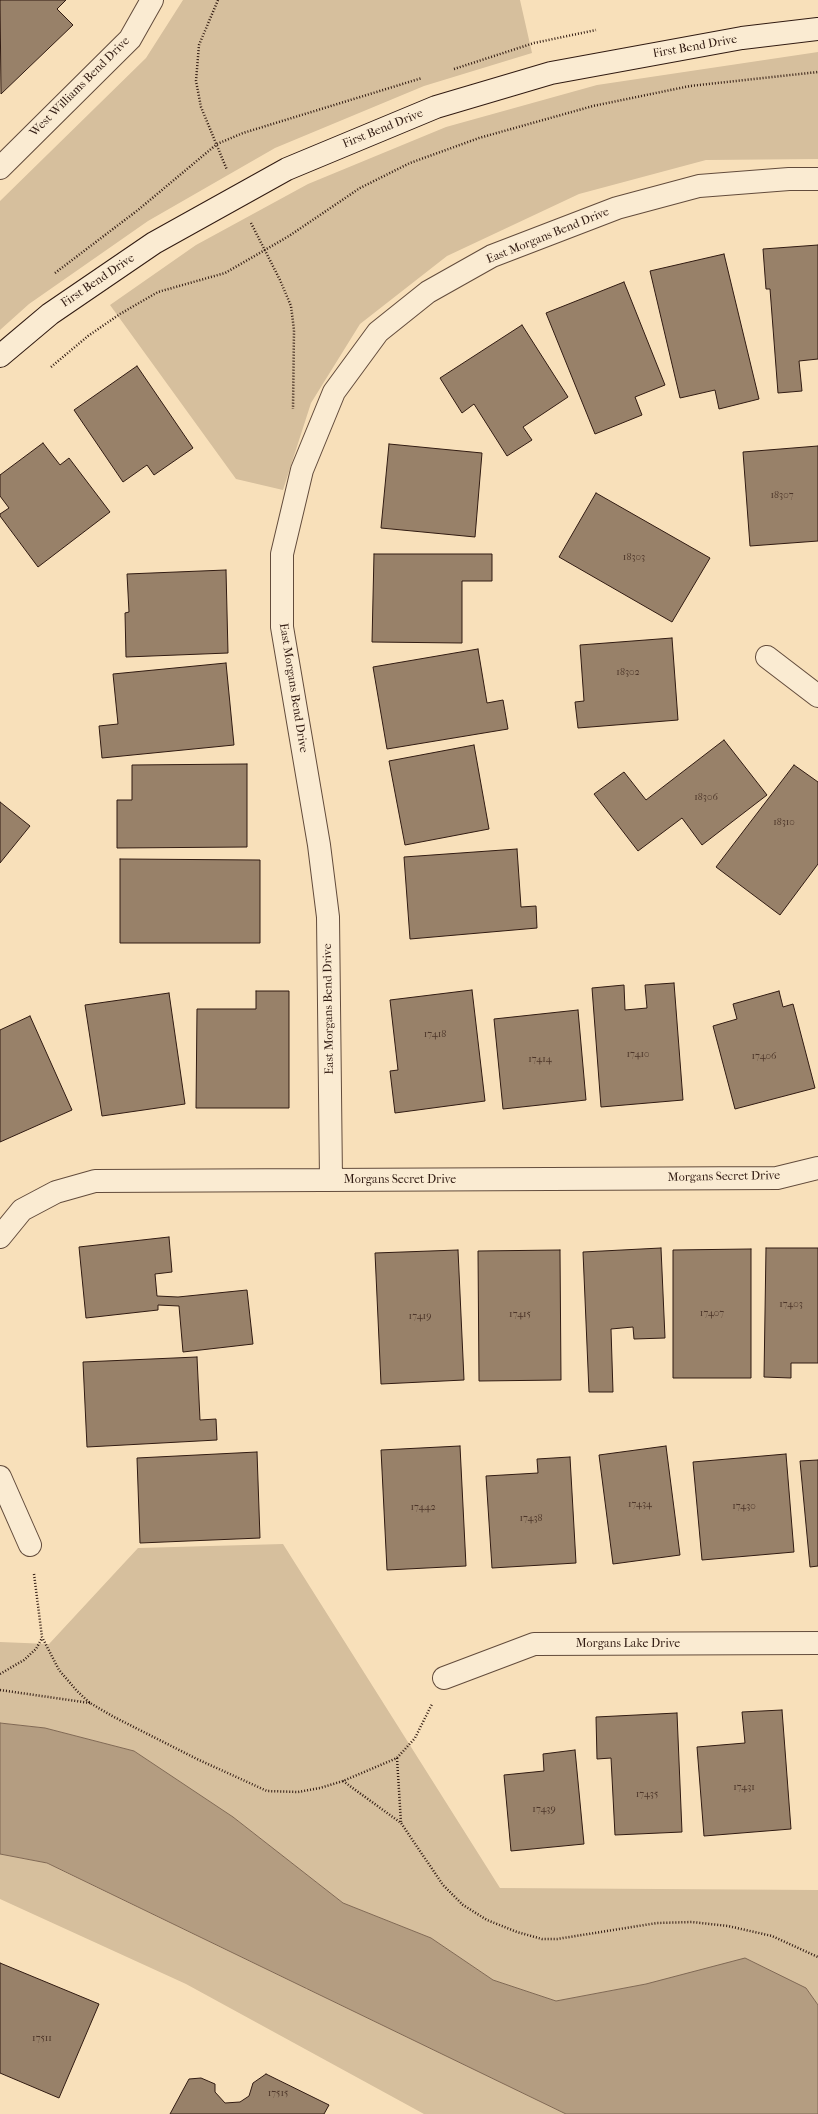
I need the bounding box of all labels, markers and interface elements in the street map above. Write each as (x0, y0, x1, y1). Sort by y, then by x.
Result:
street label: First Bend Drive (652, 32, 738, 62)
street label: West Williams Bend Drive (27, 34, 133, 140)
street label: First Bend Drive (341, 106, 425, 152)
street label: East Morgans Bend Drive (485, 205, 611, 267)
street label: First Bend Drive (59, 251, 137, 311)
house number: 18307 (770, 490, 794, 502)
house number: 18303 (623, 552, 645, 564)
street label: East Morgans Bend Drive (276, 622, 310, 754)
house number: 18302 (616, 667, 640, 679)
house number: 18306 (694, 792, 718, 804)
house number: 18310 (773, 817, 795, 829)
street label: East Morgans Bend Drive (321, 943, 337, 1075)
house number: 17418 (424, 1029, 446, 1041)
house number: 17410 (626, 1049, 650, 1061)
house number: 17406 (752, 1051, 776, 1063)
house number: 17414 (528, 1054, 552, 1066)
street label: Morgans Secret Drive (668, 1169, 780, 1185)
street label: Morgans Secret Drive (344, 1173, 456, 1187)
house number: 17403 (779, 1299, 803, 1311)
house number: 17407 (700, 1308, 724, 1320)
house number: 17415 (509, 1309, 531, 1321)
house number: 17419 (409, 1311, 431, 1323)
house number: 17434 (628, 1499, 652, 1511)
house number: 17430 (732, 1501, 756, 1513)
house number: 17442 (410, 1502, 436, 1514)
house number: 17438 (519, 1513, 543, 1525)
street label: Morgans Lake Drive (576, 1637, 680, 1651)
house number: 17431 (733, 1782, 755, 1794)
house number: 17435 (636, 1789, 658, 1801)
house number: 17439 (532, 1804, 556, 1816)
house number: 17511 (32, 2033, 52, 2045)
house number: 17515 (268, 2088, 288, 2100)

